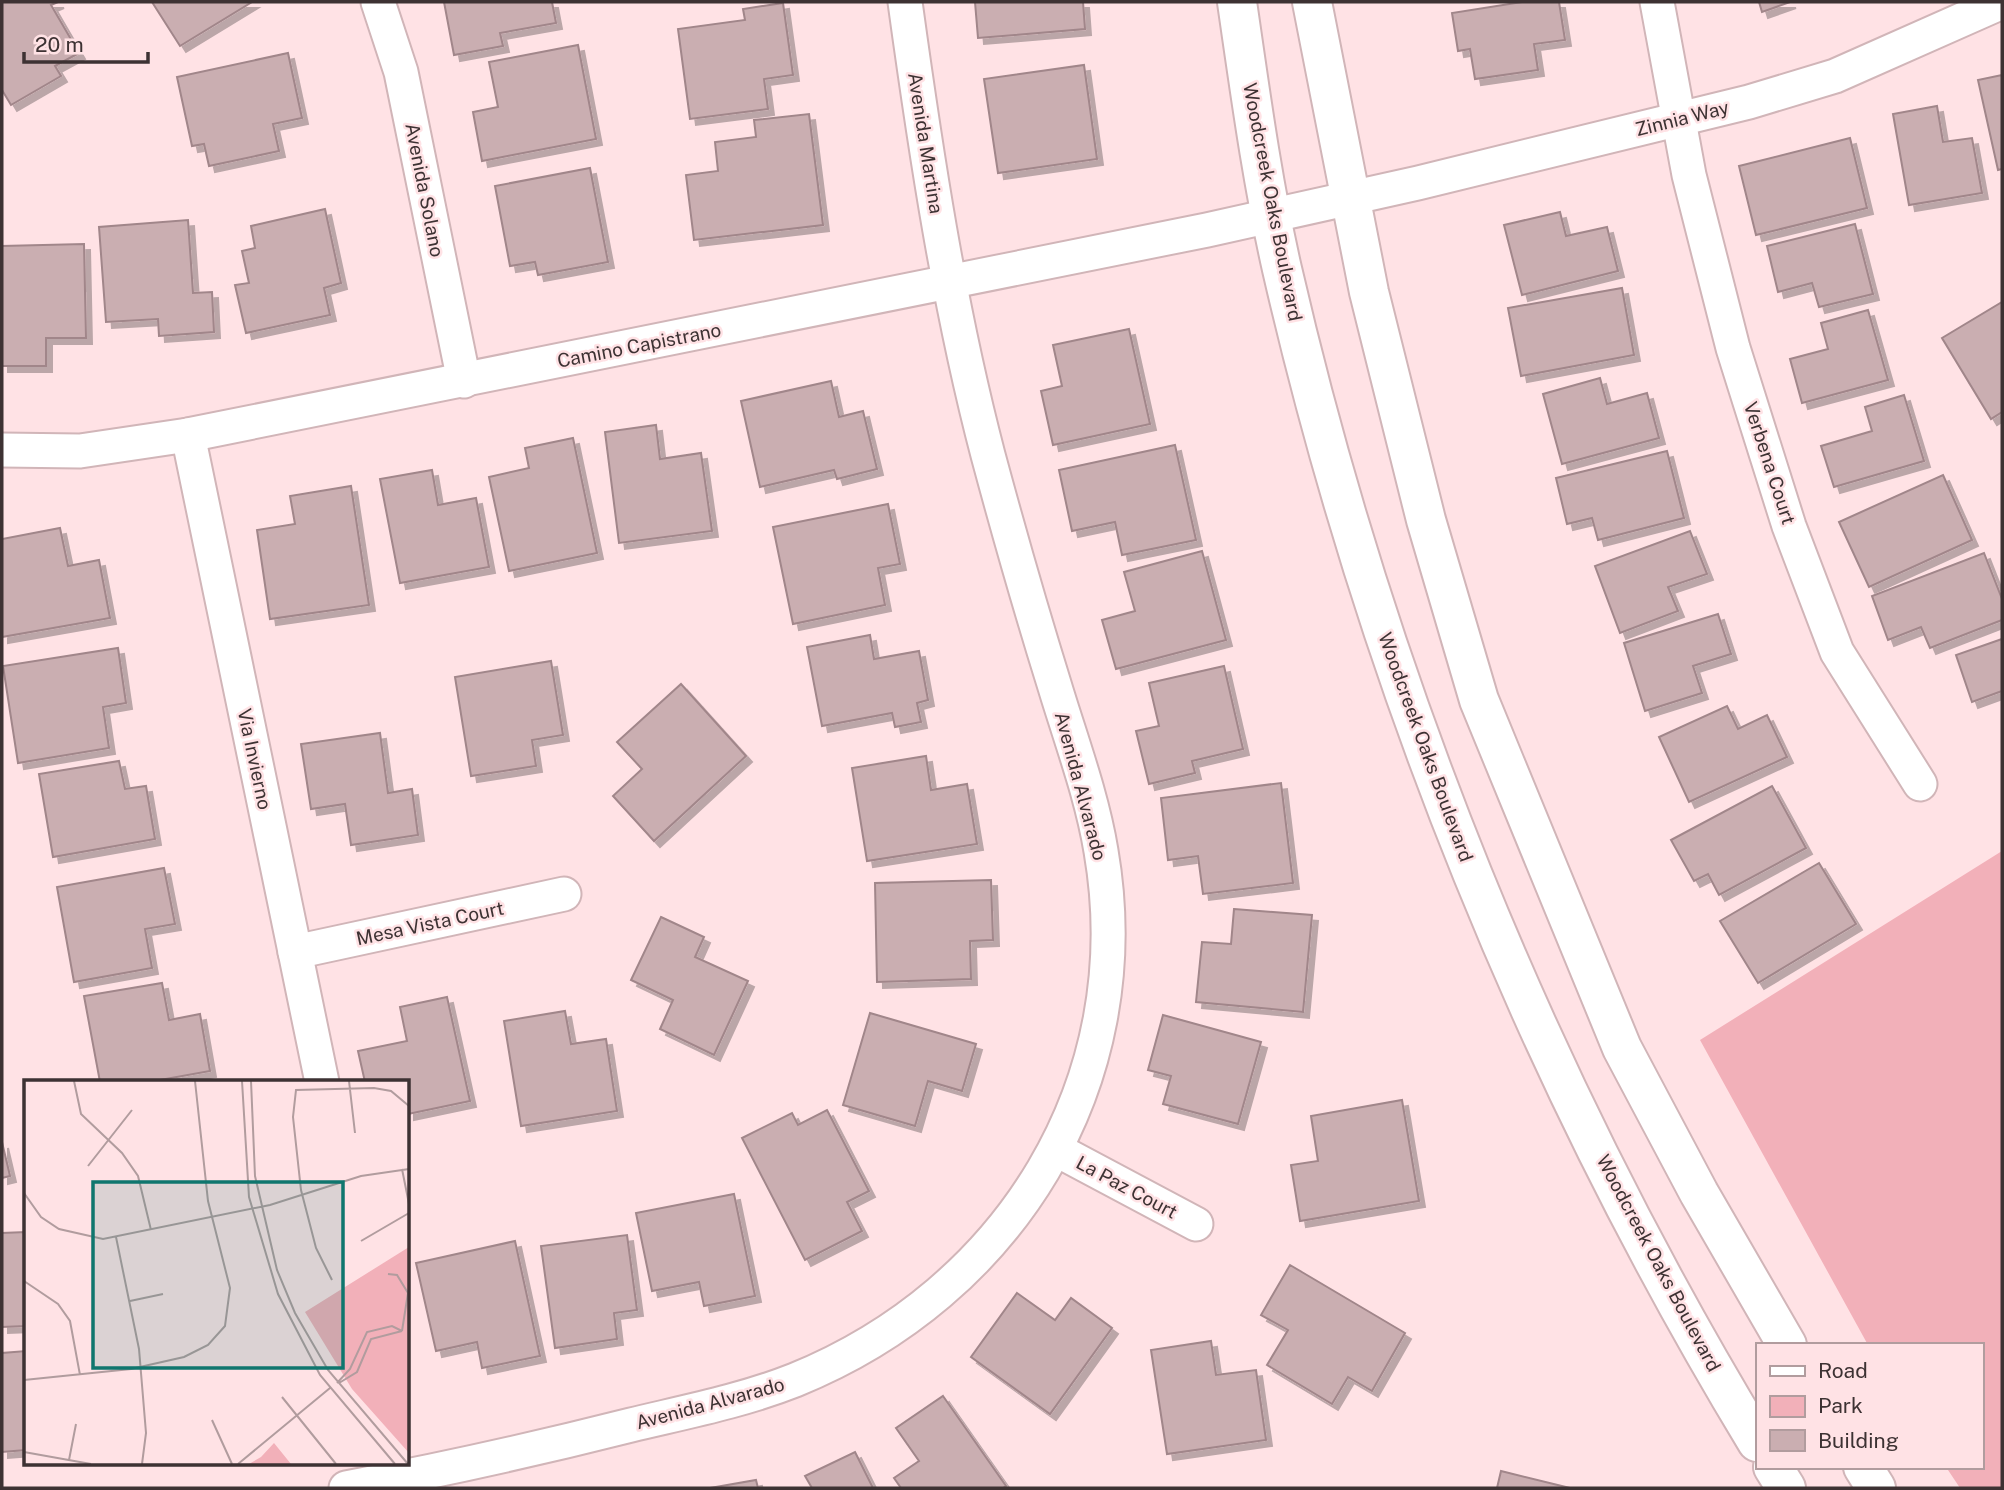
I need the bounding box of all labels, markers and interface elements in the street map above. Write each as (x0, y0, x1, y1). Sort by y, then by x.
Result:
scale bar (24, 21, 149, 65)
text: 20 m (35, 32, 84, 57)
street label: Avenida Martina (904, 71, 948, 215)
street label: Woodcreek Oaks Boulevard (1239, 81, 1307, 323)
street label: Zinnia Way (1633, 96, 1731, 140)
street label: Avenida Solano (401, 121, 449, 259)
street label: Camino Capistrano (555, 318, 723, 372)
street label: Verbena Court (1740, 399, 1800, 527)
street label: Woodcreek Oaks Boulevard (1374, 629, 1478, 865)
street label: Via Invierno (234, 706, 276, 812)
street label: Avenida Alvarado (1051, 709, 1111, 863)
street label: Mesa Vista Court (354, 897, 506, 949)
inset map (24, 1080, 410, 1466)
street label: La Paz Court (1073, 1151, 1181, 1223)
street label: Woodcreek Oaks Boulevard (1592, 1151, 1726, 1375)
legend (1756, 1343, 1983, 1469)
text: Road (1818, 1358, 1868, 1383)
street label: Avenida Alvarado (633, 1373, 787, 1433)
text: Park (1818, 1393, 1863, 1418)
text: Building (1818, 1428, 1899, 1453)

